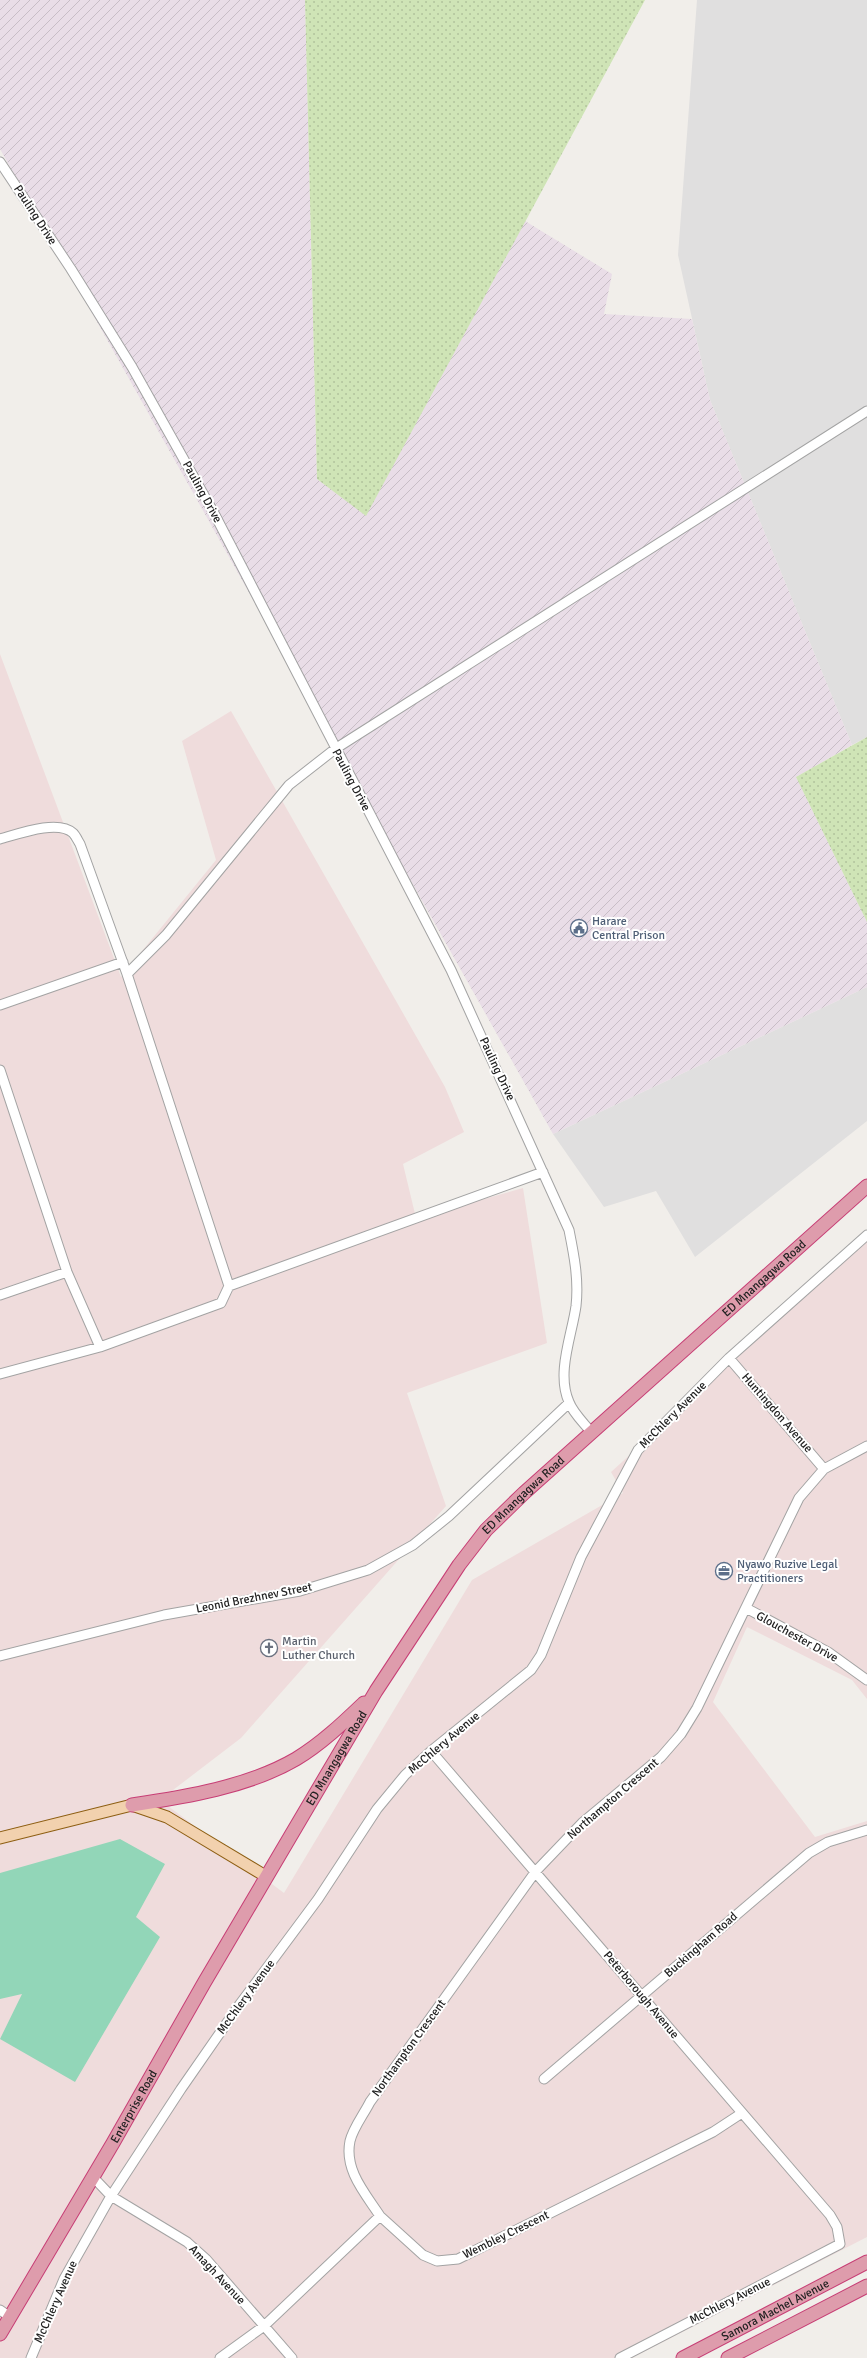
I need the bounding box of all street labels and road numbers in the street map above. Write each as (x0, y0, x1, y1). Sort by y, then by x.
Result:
street label: Pauling Drive (10, 182, 60, 248)
street label: Pauling Drive (179, 459, 225, 525)
street label: Pauling Drive (328, 746, 374, 814)
street label: Pauling Drive (476, 1035, 518, 1103)
street label: ED Mnangagwa Road (719, 1237, 809, 1320)
street label: Huntingdon Avenue (738, 1370, 816, 1456)
street label: McChlery Avenue (636, 1378, 710, 1452)
street label: ED Mnangagwa Road (479, 1453, 568, 1537)
street label: Leonid Brezhnev Street (195, 1579, 313, 1617)
street label: Glouchester Drive (753, 1608, 841, 1666)
street label: ED Mnangagwa Road (303, 1708, 370, 1808)
street label: McChlery Avenue (405, 1709, 483, 1777)
street label: Northampton Crescent (564, 1755, 662, 1843)
street label: Buckingham Road (661, 1909, 741, 1981)
street label: Peterborough Avenue (600, 1948, 682, 2042)
street label: McChlery Avenue (214, 1957, 278, 2037)
street label: Northampton Crescent (369, 1997, 449, 2099)
street label: Enterprise Road (107, 2067, 161, 2146)
street label: Wembley Crescent (460, 2208, 552, 2262)
street label: Amagh Avenue (186, 2242, 248, 2308)
street label: McChlery Avenue (31, 2258, 81, 2346)
street label: McChlery Avenue (687, 2274, 773, 2328)
street label: Samora Machel Avenue (719, 2276, 832, 2344)

